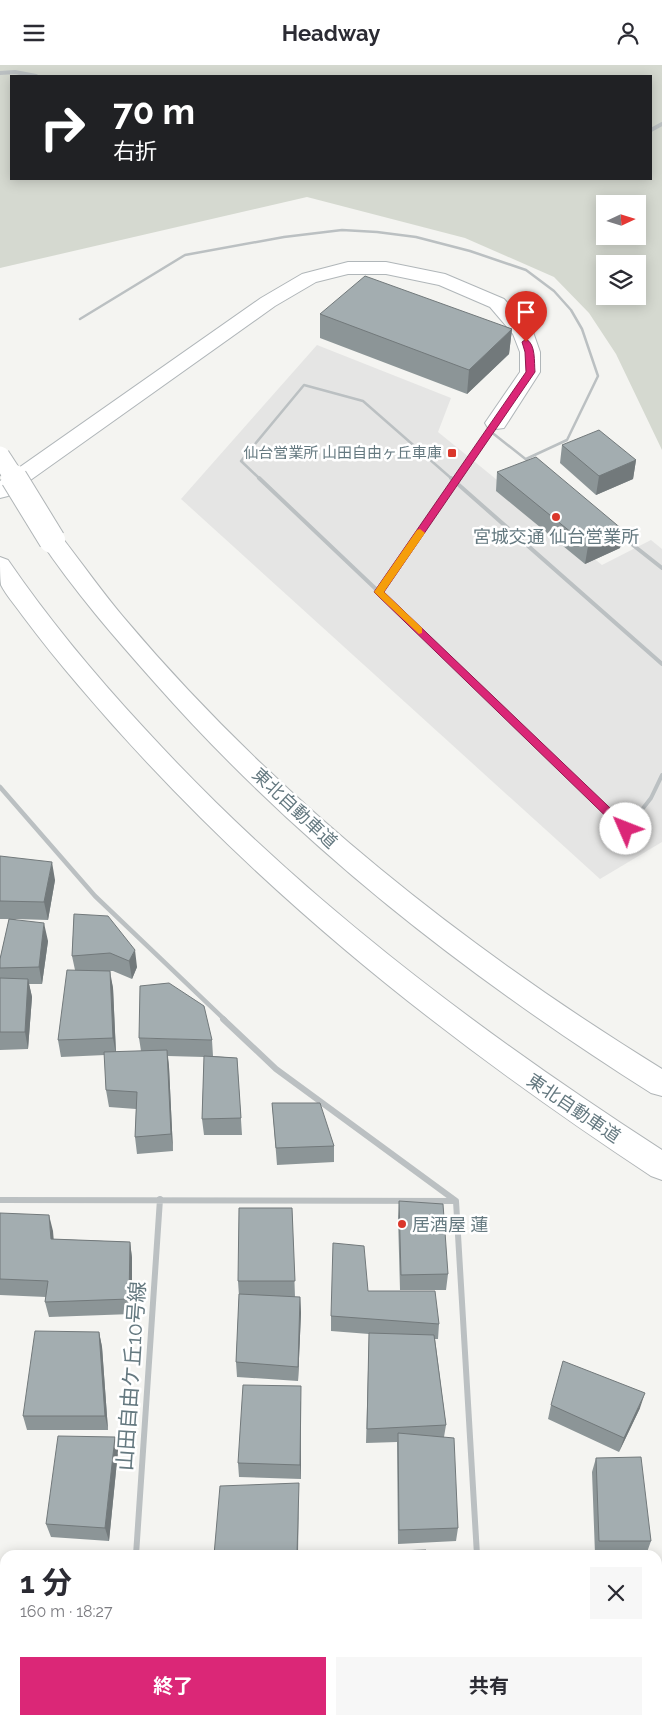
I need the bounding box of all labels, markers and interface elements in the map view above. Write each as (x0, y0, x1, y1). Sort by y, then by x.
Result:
icon: menu (20, 19, 48, 47)
icon: person (614, 19, 642, 47)
text: Headway (282, 20, 380, 46)
text: 70 m (113, 91, 195, 132)
icon: right (30, 95, 95, 160)
text: 右折 (113, 138, 157, 164)
north arrow (596, 195, 646, 245)
map controls (596, 195, 646, 305)
button: layers (596, 255, 646, 305)
pin (505, 291, 547, 342)
icon: arrive (512, 298, 540, 326)
place label: 仙台営業所 山田自由ヶ丘車庫 (243, 444, 442, 462)
marker: 仙台営業所 山田自由ヶ丘車庫 (446, 447, 458, 459)
marker: 宮城交通 仙台営業所 (550, 511, 562, 523)
place label: 宮城交通 仙台営業所 (473, 526, 639, 547)
street label: 東北自動車道 (248, 763, 342, 853)
position arrow (599, 802, 651, 854)
street label: 東北自動車道 (523, 1069, 625, 1147)
place label: 居酒屋 蓮 (412, 1214, 489, 1235)
marker: 居酒屋 蓮 (396, 1218, 408, 1230)
street label: 山田自由ケ丘10号線 (112, 1280, 150, 1472)
text: 1 分 (20, 1565, 72, 1600)
button: close (590, 1567, 642, 1619)
text: 160 m · 18:27 (20, 1602, 113, 1621)
button: 終了 (20, 1657, 326, 1715)
button: 共有 (336, 1657, 642, 1715)

